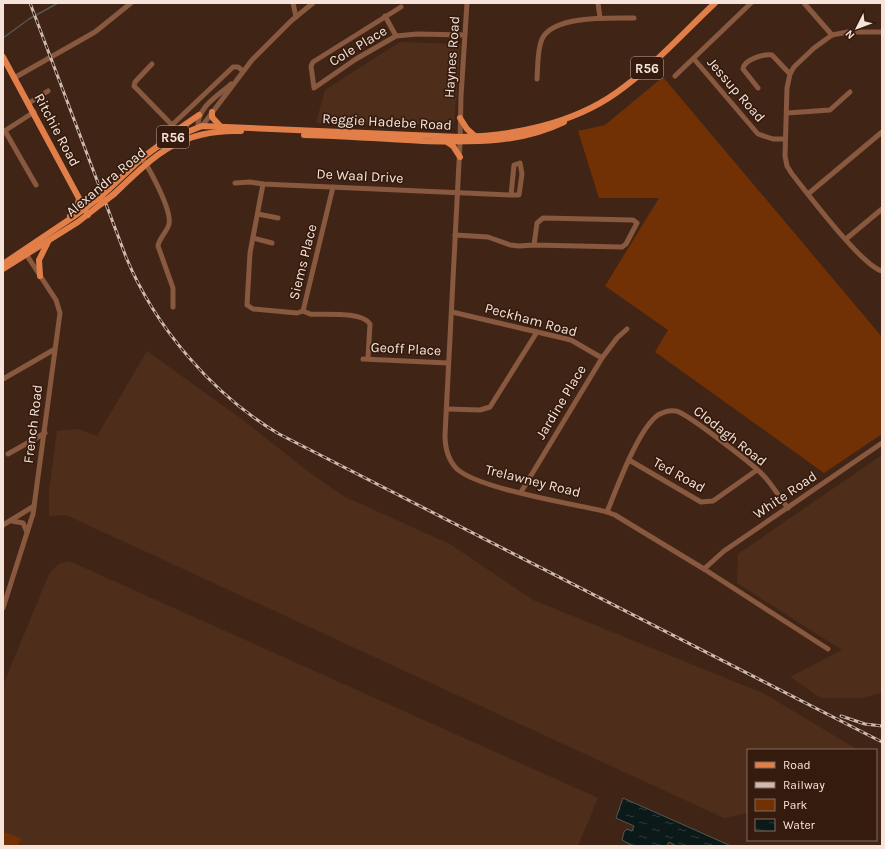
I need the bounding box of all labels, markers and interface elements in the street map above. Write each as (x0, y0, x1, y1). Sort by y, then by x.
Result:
north arrow (837, 8, 877, 48)
street label: Haynes Road (441, 15, 463, 99)
street label: Cole Place (326, 22, 390, 70)
text: N (842, 27, 857, 42)
street label: Jessup Road (703, 54, 769, 126)
road number: R56 (631, 57, 663, 79)
street label: Ritchie Road (31, 90, 83, 170)
street label: Reggie Hadebe Road (322, 110, 452, 134)
road number: R56 (157, 126, 189, 148)
street label: Alexandra Road (63, 144, 149, 220)
street label: De Waal Drive (316, 165, 404, 187)
street label: Siems Place (285, 222, 321, 302)
street label: Peckham Road (483, 300, 579, 340)
street label: Geoff Place (370, 339, 442, 359)
street label: Jardine Place (532, 362, 590, 442)
street label: French Road (20, 384, 46, 464)
street label: Clodagh Road (690, 402, 770, 470)
street label: Ted Road (650, 454, 708, 496)
street label: Trelawney Road (484, 461, 582, 501)
street label: White Road (750, 467, 820, 523)
legend (747, 749, 877, 841)
text: Road (783, 758, 811, 772)
text: Railway (783, 778, 825, 792)
text: Park (783, 798, 808, 812)
text: Water (783, 818, 816, 832)

